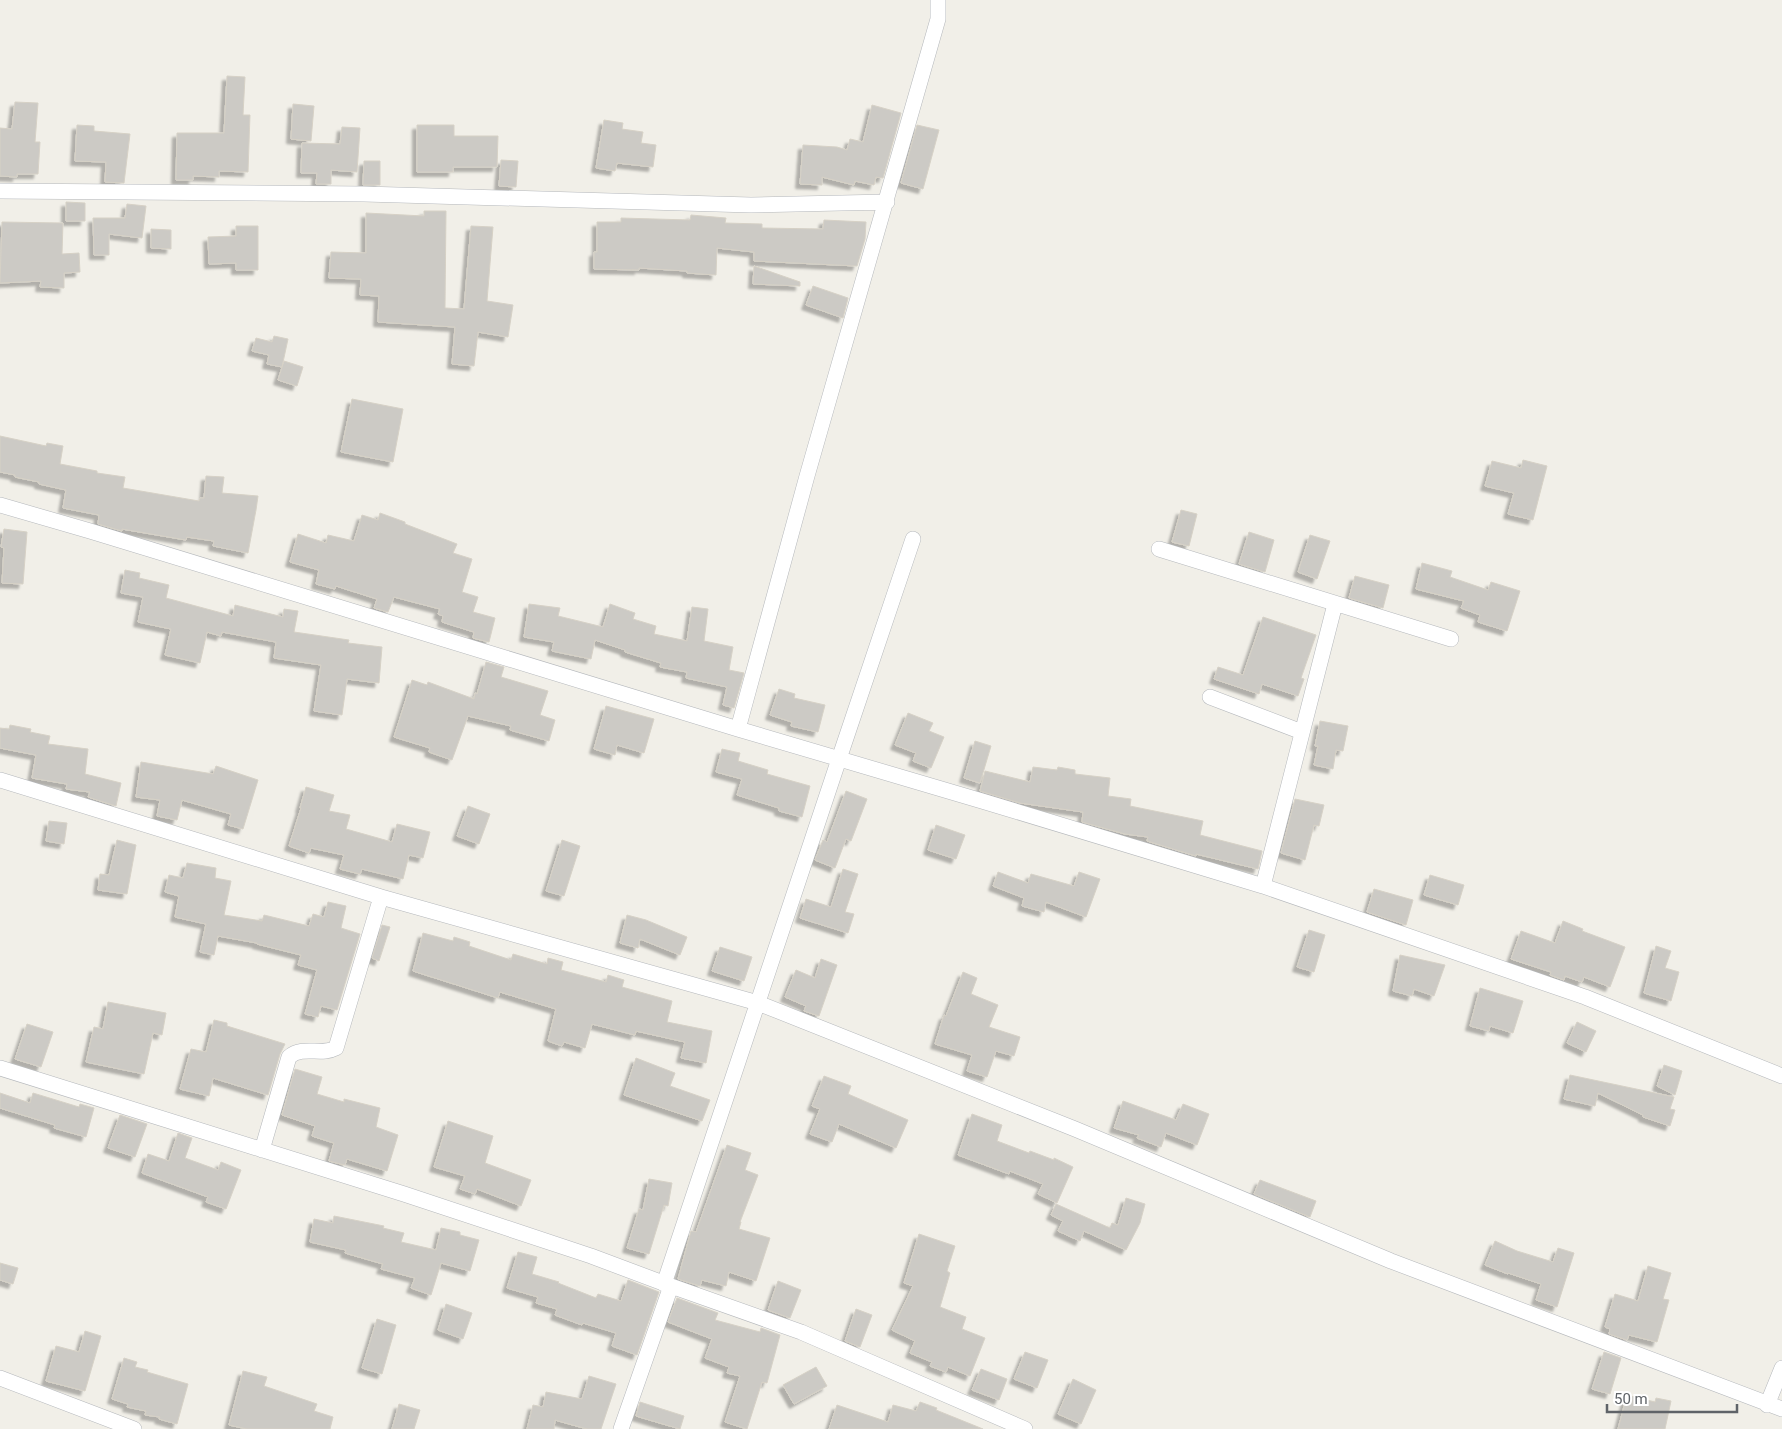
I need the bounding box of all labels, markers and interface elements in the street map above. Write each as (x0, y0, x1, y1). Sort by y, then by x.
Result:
scale bar (1607, 1382, 1737, 1414)
text: 50 m (1614, 1390, 1648, 1408)

